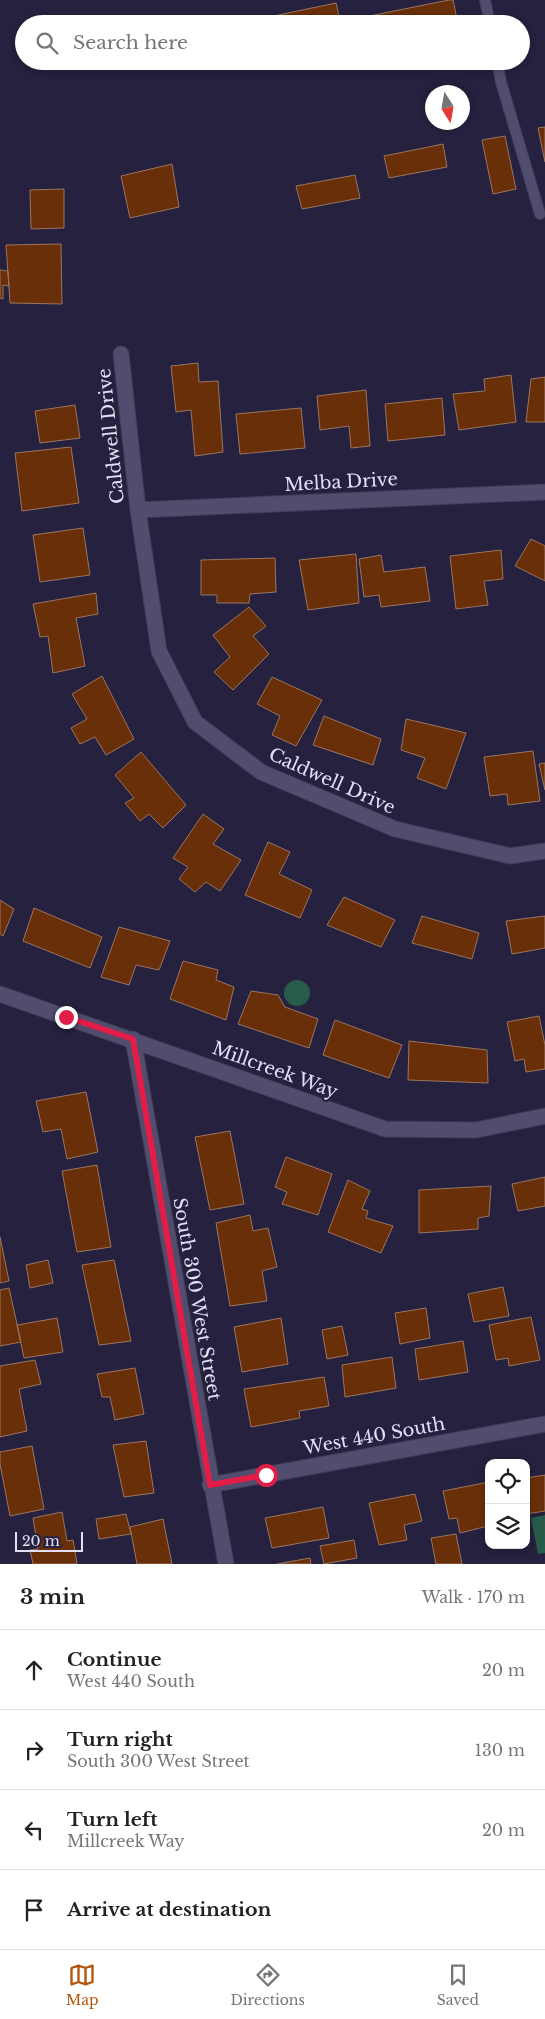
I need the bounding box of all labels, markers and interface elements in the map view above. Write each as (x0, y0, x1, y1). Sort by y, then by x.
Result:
search box (15, 15, 530, 70)
icon: search (33, 29, 61, 57)
text: Search here (73, 31, 188, 54)
north arrow (425, 85, 470, 130)
street label: Caldwell Drive (93, 367, 129, 505)
street label: Melba Drive (284, 468, 398, 496)
street label: Caldwell Drive (265, 743, 399, 819)
route end (55, 1006, 78, 1029)
street label: Millcreek Way (209, 1037, 341, 1103)
street label: South 300 West Street (168, 1196, 226, 1402)
street label: West 440 South (300, 1413, 447, 1460)
map controls (485, 1459, 530, 1549)
button: locate (485, 1459, 530, 1504)
route start (255, 1464, 278, 1487)
button: layers (485, 1504, 530, 1549)
scale bar (15, 1529, 82, 1552)
text: 20 m (22, 1532, 60, 1550)
text: 3 min (20, 1584, 85, 1610)
text: Walk · 170 m (422, 1587, 525, 1607)
text: Continue (67, 1648, 162, 1671)
icon: ahead (20, 1656, 48, 1684)
text: 20 m (482, 1660, 525, 1680)
text: West 440 South (67, 1671, 195, 1691)
text: Turn right (67, 1728, 173, 1751)
icon: right (20, 1736, 48, 1764)
text: 130 m (475, 1740, 525, 1760)
text: South 300 West Street (67, 1751, 250, 1771)
text: Turn left (67, 1808, 158, 1831)
icon: left (20, 1816, 48, 1844)
text: 20 m (482, 1820, 525, 1840)
text: Millcreek Way (67, 1831, 184, 1851)
icon: arrive (20, 1896, 48, 1924)
text: Arrive at destination (67, 1898, 271, 1921)
tab: Map (66, 1961, 99, 2009)
tab: Directions (230, 1961, 305, 2009)
tab: Saved (437, 1961, 479, 2009)

